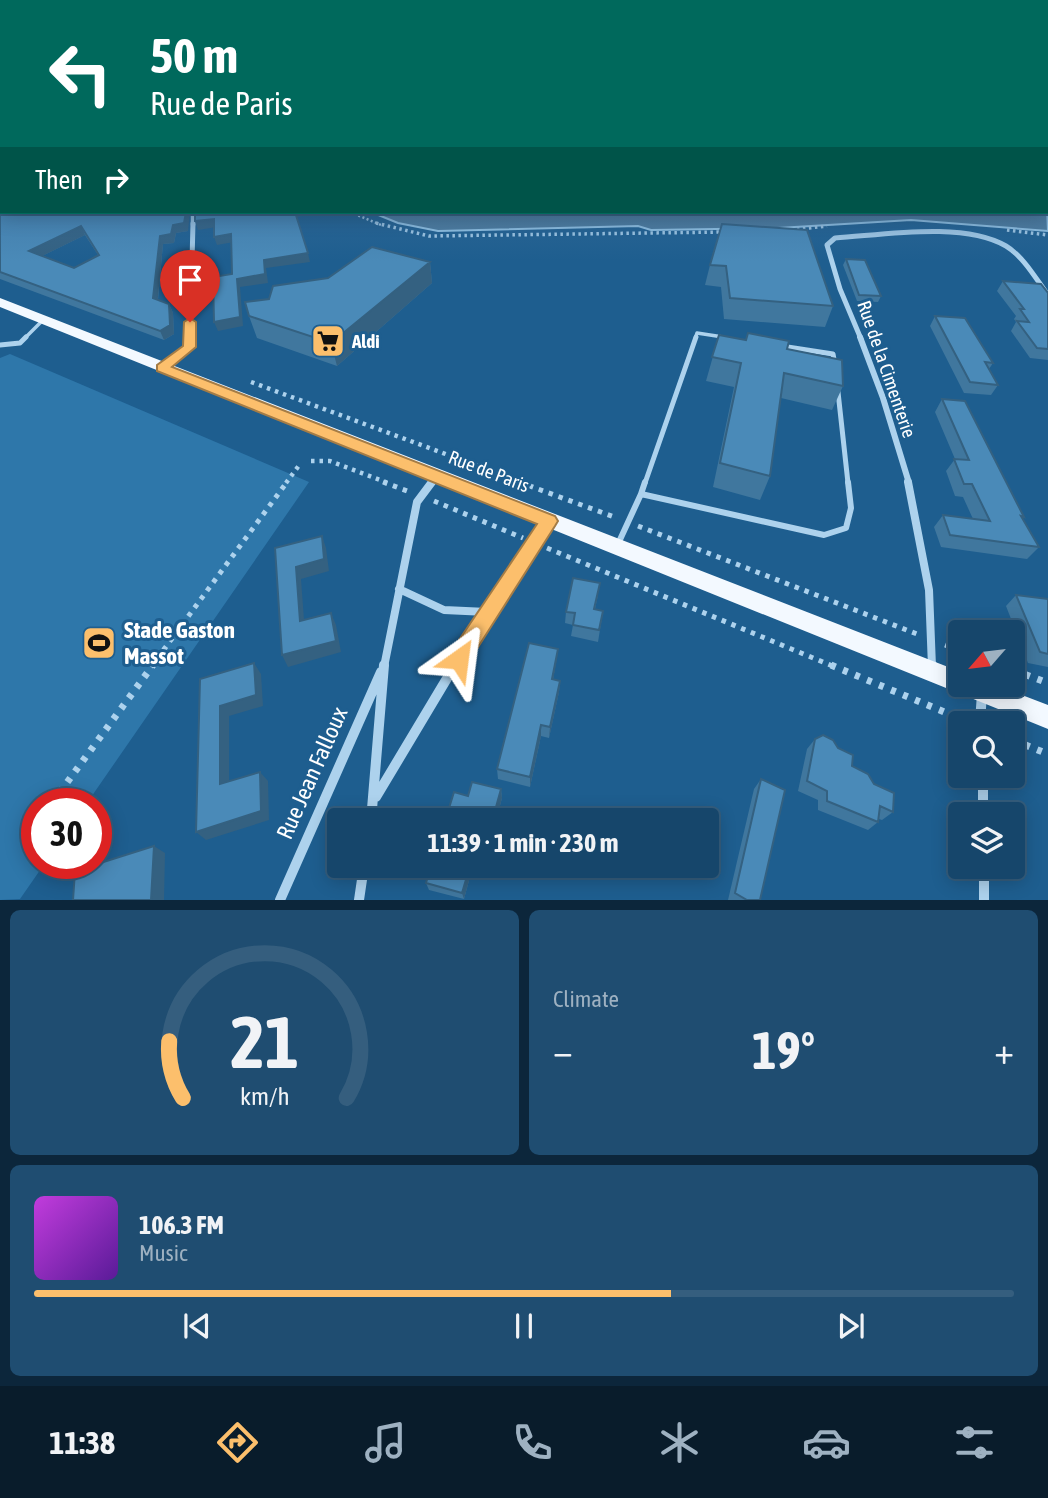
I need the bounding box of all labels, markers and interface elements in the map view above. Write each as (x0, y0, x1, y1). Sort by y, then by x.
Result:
text: 50 m (150, 27, 238, 83)
icon: left (35, 28, 126, 119)
text: Rue de Paris (150, 85, 292, 122)
icon: right (97, 161, 135, 199)
text: Then (35, 165, 83, 195)
pin (160, 250, 220, 322)
icon: arrive (171, 261, 209, 299)
street label: Rue de la Cimenterie (853, 298, 921, 440)
supermarket icon: Aldi (309, 322, 347, 360)
place label: Aldi (351, 330, 380, 352)
street label: Rue de Paris (446, 446, 533, 497)
place label: Stade Gaston Massot (124, 617, 235, 669)
north arrow (948, 620, 1026, 696)
map controls (948, 620, 1025, 879)
position arrow (422, 622, 496, 696)
sports icon: Stade Gaston Massot (80, 624, 118, 662)
street label: Rue Jean Falloux (271, 703, 353, 843)
button: search (948, 711, 1025, 788)
speed limit sign: 30 (21, 788, 112, 879)
button: layers (948, 802, 1025, 879)
text: 11:39 · 1 min · 230 m (428, 828, 618, 858)
text: Climate (553, 986, 619, 1012)
text: 21 (230, 1001, 299, 1084)
text: 19° (752, 1020, 815, 1080)
text: − (553, 1029, 573, 1072)
text: + (994, 1029, 1014, 1072)
text: km/h (240, 1082, 289, 1110)
text: 106.3 FM (139, 1210, 224, 1240)
text: Music (139, 1240, 187, 1266)
icon: previous (178, 1307, 216, 1345)
icon: pause (505, 1307, 543, 1345)
icon: next (832, 1307, 870, 1345)
icon: directions (213, 1418, 262, 1467)
icon: music (361, 1418, 410, 1467)
icon: phone (508, 1418, 557, 1467)
icon: climate (655, 1418, 704, 1467)
icon: car (802, 1418, 851, 1467)
icon: filters (950, 1418, 999, 1467)
text: 11:38 (49, 1424, 115, 1461)

